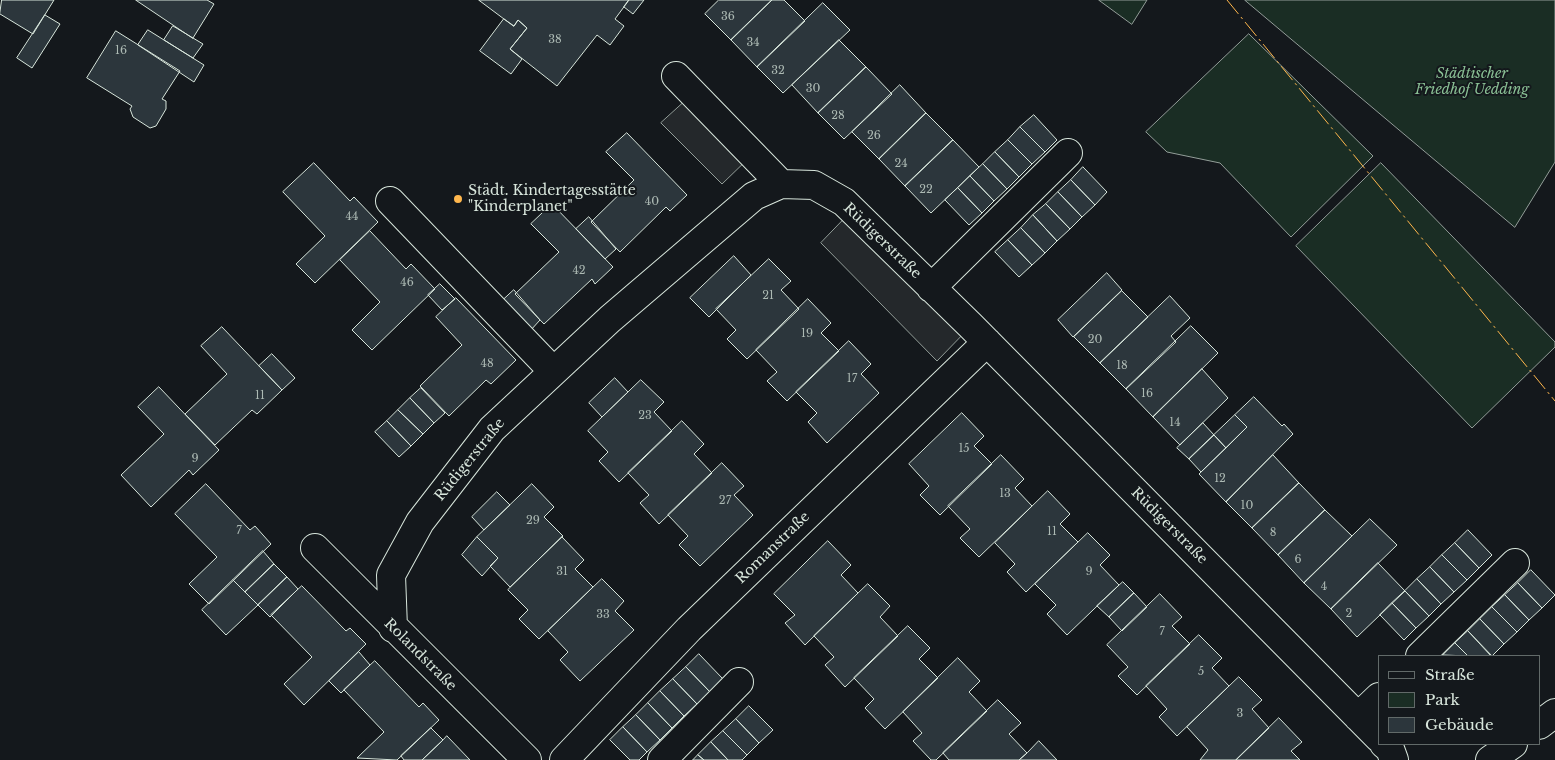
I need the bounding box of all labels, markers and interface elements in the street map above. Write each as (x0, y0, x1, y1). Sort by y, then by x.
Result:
house number: 36 (721, 10, 735, 24)
house number: 38 (548, 33, 562, 47)
house number: 34 (746, 36, 760, 50)
house number: 16 (115, 44, 127, 58)
house number: 32 (771, 64, 785, 78)
park label: Städtischer Friedhof Uedding (1415, 66, 1529, 98)
house number: 30 (806, 82, 820, 96)
house number: 28 (831, 109, 845, 123)
house number: 26 (867, 129, 881, 143)
house number: 24 (894, 157, 908, 171)
place label: Städt. Kindertagesstätte "Kinderplanet" (468, 183, 636, 216)
house number: 22 (919, 183, 933, 197)
marker: Städt. Kindertagesstätte "Kinderplanet" (452, 193, 464, 205)
house number: 40 (645, 195, 659, 209)
street label: Rüdigerstraße (840, 200, 924, 282)
house number: 44 (346, 210, 358, 224)
house number: 42 (572, 264, 586, 278)
house number: 46 (400, 276, 414, 290)
house number: 21 (762, 289, 774, 303)
house number: 19 (801, 327, 813, 341)
house number: 20 (1088, 333, 1102, 347)
house number: 48 (480, 357, 494, 371)
house number: 18 (1116, 359, 1128, 373)
house number: 17 (847, 372, 857, 386)
house number: 16 (1141, 387, 1153, 401)
house number: 11 (255, 389, 265, 403)
house number: 23 (638, 409, 652, 423)
street label: Rüdigerstraße (432, 415, 508, 505)
house number: 14 (1169, 416, 1181, 430)
house number: 15 (958, 442, 970, 456)
house number: 9 (191, 452, 199, 466)
house number: 12 (1214, 472, 1226, 486)
street label: Rüdigerstraße (1127, 484, 1211, 568)
house number: 13 (999, 487, 1011, 501)
house number: 27 (719, 494, 731, 508)
house number: 10 (1241, 499, 1253, 513)
street label: Romanstraße (733, 509, 813, 587)
house number: 29 (526, 514, 540, 528)
house number: 7 (236, 524, 242, 538)
house number: 11 (1047, 525, 1057, 539)
house number: 8 (1270, 526, 1276, 540)
house number: 6 (1294, 553, 1302, 567)
house number: 31 (556, 565, 568, 579)
house number: 9 (1085, 565, 1093, 579)
house number: 4 (1321, 580, 1327, 594)
house number: 2 (1346, 607, 1352, 621)
house number: 33 (596, 608, 610, 622)
street label: Rolandstraße (380, 615, 460, 695)
house number: 7 (1159, 625, 1165, 639)
legend (1378, 655, 1540, 745)
house number: 5 (1198, 665, 1204, 679)
text: Straße (1425, 665, 1475, 684)
text: Park (1425, 690, 1460, 709)
house number: 3 (1237, 707, 1243, 721)
text: Gebäude (1425, 715, 1494, 734)

